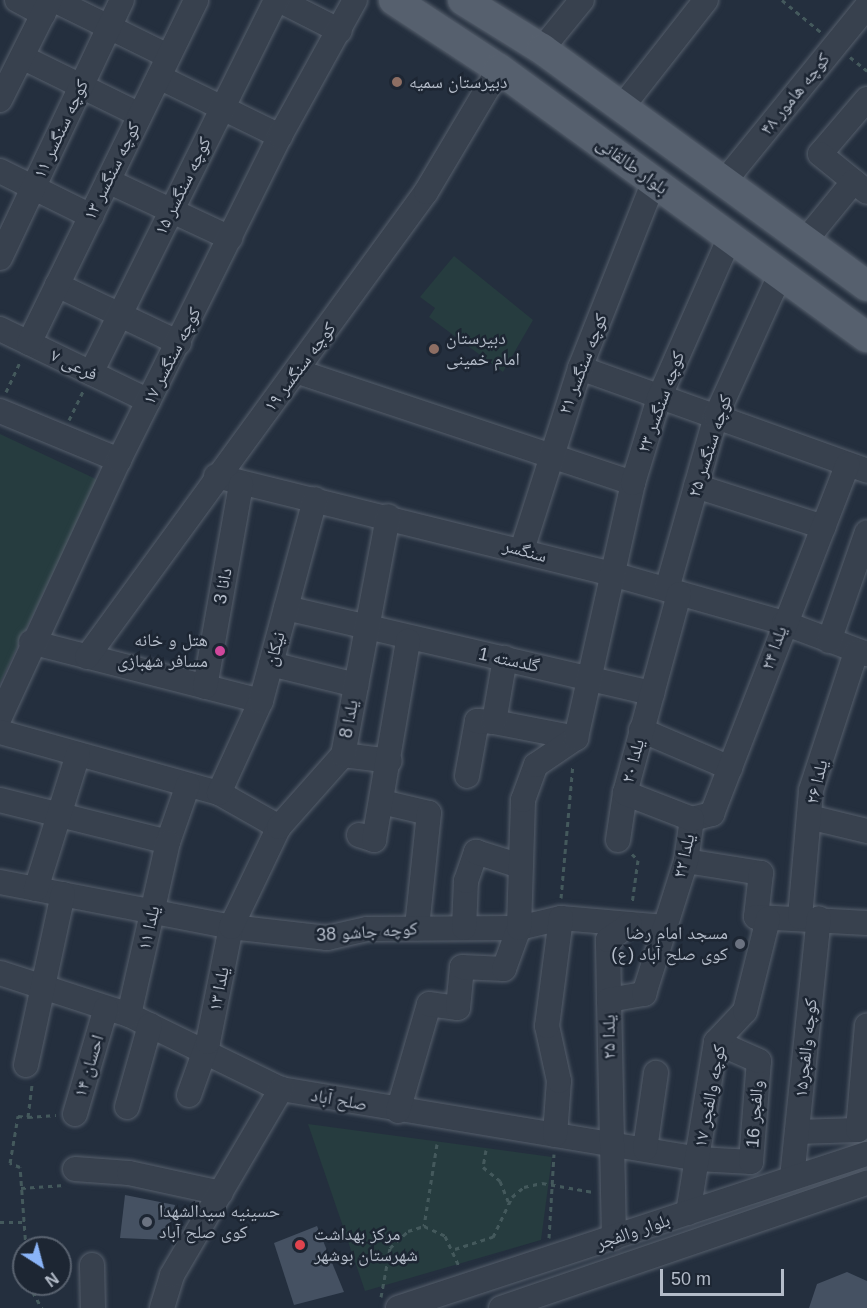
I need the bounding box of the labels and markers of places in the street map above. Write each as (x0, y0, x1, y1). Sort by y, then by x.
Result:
place label: دبیرستان سمیه (409, 71, 507, 93)
marker: دبیرستان سمیه (390, 75, 404, 89)
place label: دبیرستان امام خمینی (446, 328, 520, 370)
marker: دبیرستان امام خمینی (427, 342, 441, 356)
place label: هتل و خانه مسافر شهبازی (117, 630, 208, 672)
marker: هتل و خانه مسافر شهبازی (213, 644, 227, 658)
place label: مسجد امام رضا (ع) کوی صلح آباد (611, 923, 728, 966)
marker: مسجد امام رضا (ع) کوی صلح آباد (733, 937, 747, 951)
place label: حسینیه سیدالشهدا کوی صلح آباد (159, 1201, 280, 1244)
marker: حسینیه سیدالشهدا کوی صلح آباد (140, 1215, 154, 1229)
place label: مرکز بهداشت شهرستان بوشهر (314, 1224, 418, 1266)
marker: مرکز بهداشت شهرستان بوشهر (291, 1236, 309, 1254)

